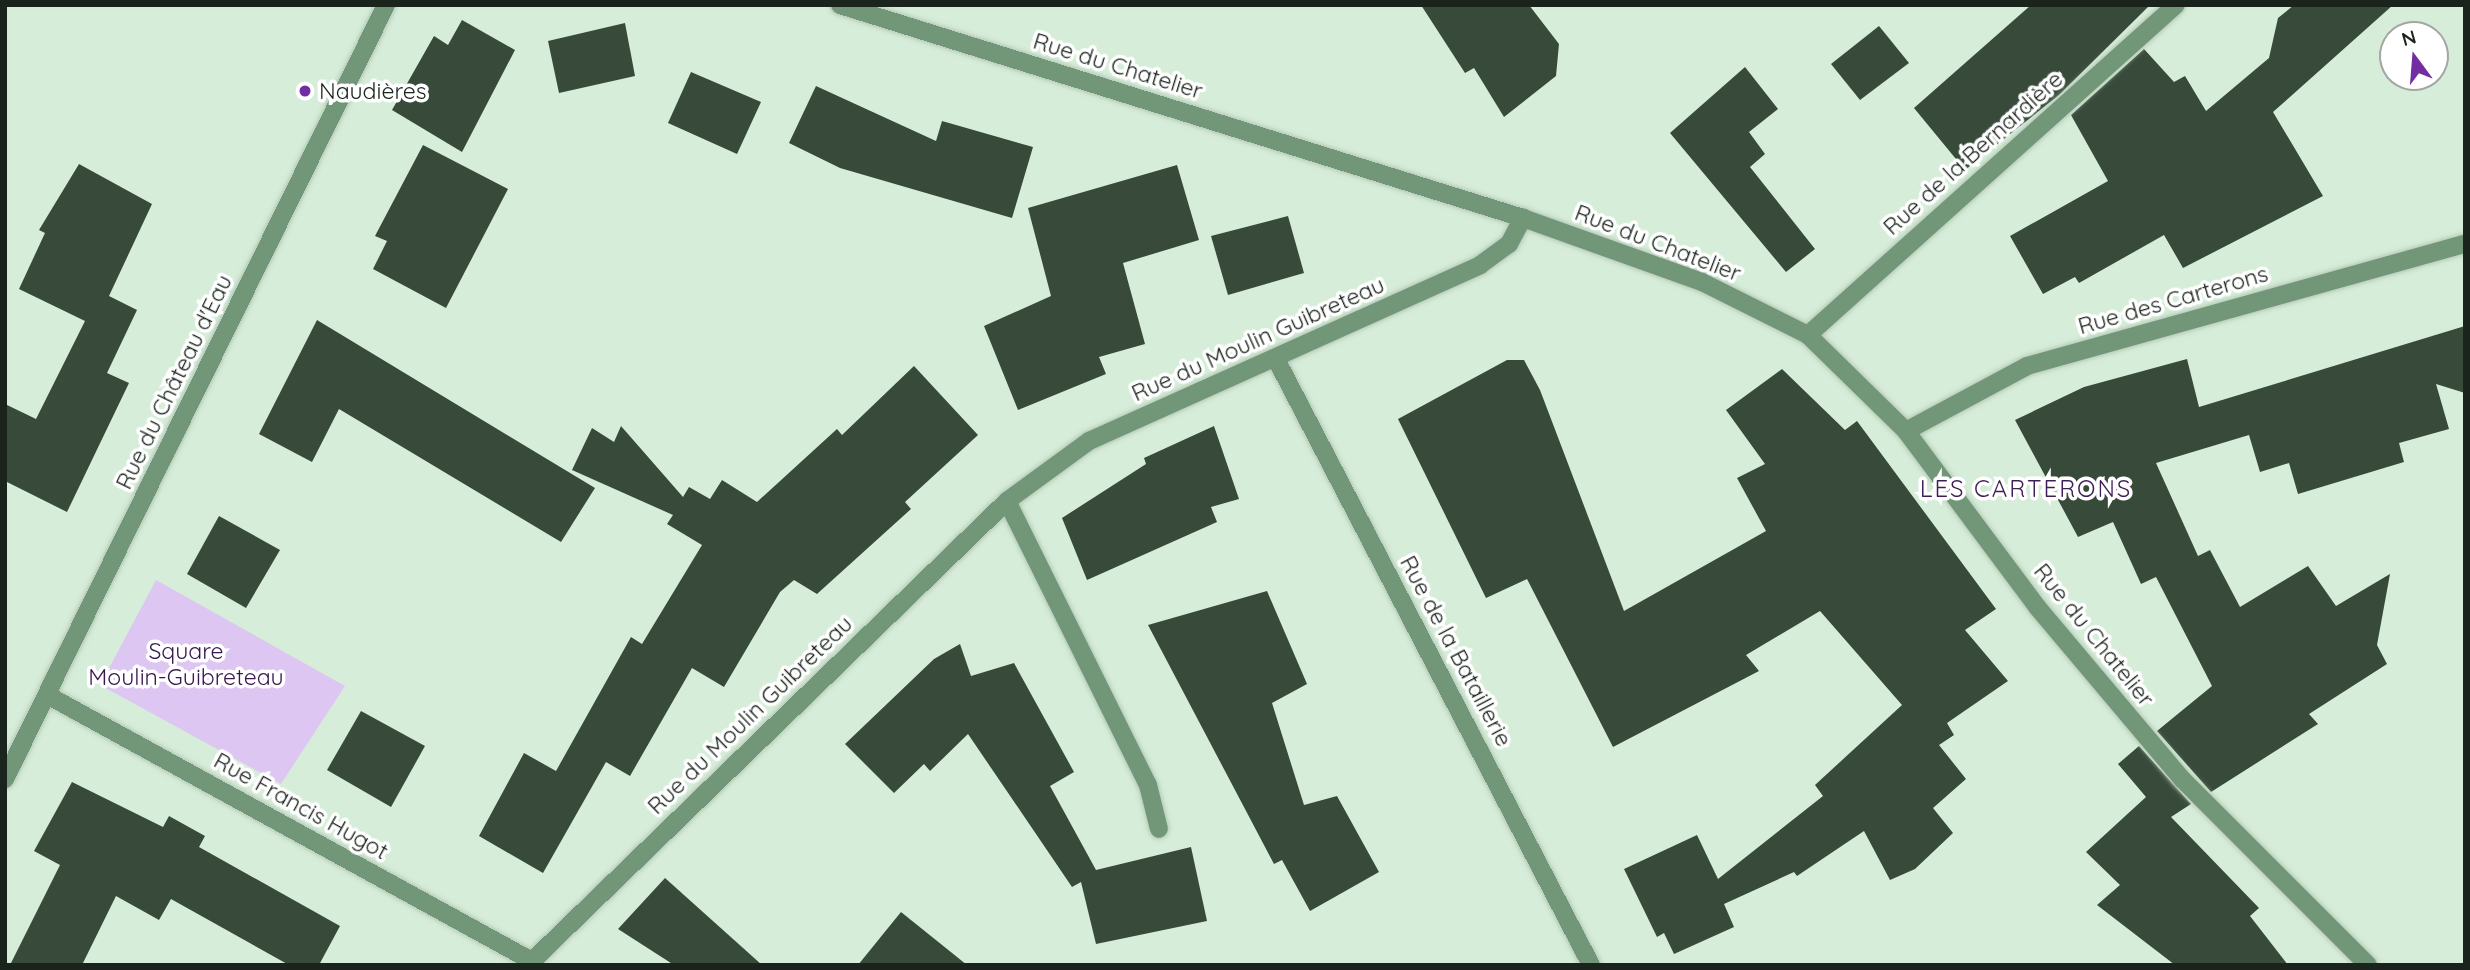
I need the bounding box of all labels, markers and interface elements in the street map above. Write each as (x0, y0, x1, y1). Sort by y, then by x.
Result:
north arrow (2379, 21, 2449, 91)
text: N (2399, 24, 2419, 51)
street label: Rue du Chatelier (1030, 27, 1206, 105)
street label: Rue de la Bernardière (1878, 65, 2068, 241)
place label: Naudières (319, 77, 427, 105)
marker: Naudières (297, 83, 313, 99)
street label: Rue du Chatelier (1571, 199, 1745, 287)
street label: Rue des Carterons (2075, 260, 2271, 340)
street label: Rue du Château d'Eau (110, 270, 238, 494)
street label: Rue du Moulin Guibreteau (1127, 271, 1389, 407)
district label: LES CARTERONS (1921, 475, 2131, 503)
street label: Rue de la Bataillerie (1394, 551, 1518, 751)
street label: Rue du Chatelier (2028, 558, 2160, 712)
street label: Rue du Moulin Guibreteau (642, 610, 858, 820)
park label: Square Moulin-Guibreteau (88, 637, 284, 691)
street label: Rue Francis Hugot (209, 747, 393, 865)

